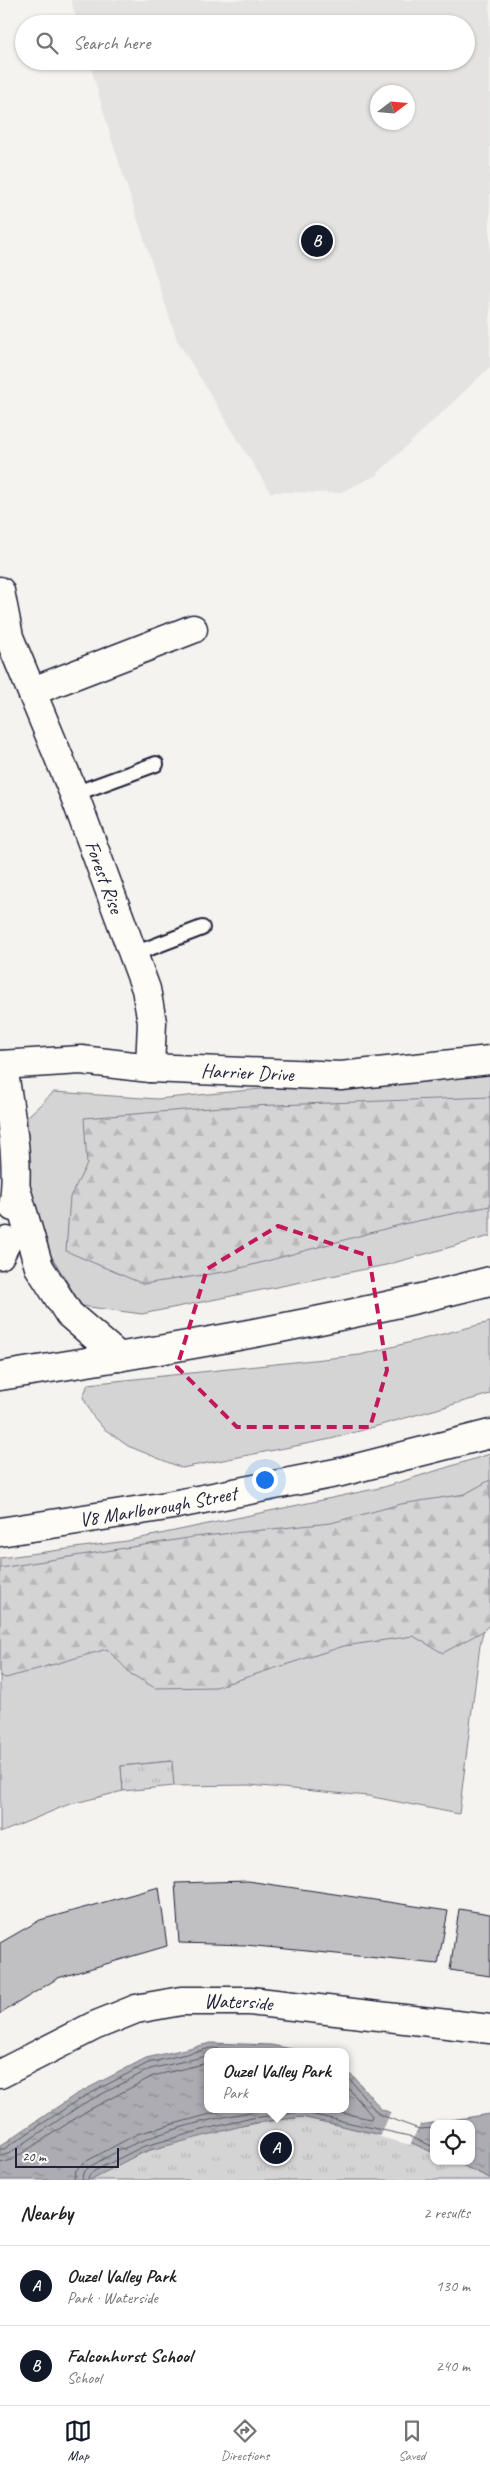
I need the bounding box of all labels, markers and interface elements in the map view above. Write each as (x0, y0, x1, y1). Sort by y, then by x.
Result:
search box (15, 15, 475, 70)
icon: search (33, 29, 61, 57)
text: Search here (73, 31, 150, 55)
north arrow (370, 85, 415, 130)
pin: B (301, 222, 333, 260)
street label: Forest Rise (80, 837, 130, 918)
street label: Harrier Drive (200, 1058, 296, 1087)
your location (252, 1467, 278, 1493)
street label: V8 Marlborough Street (77, 1480, 242, 1532)
street label: Waterside (204, 1988, 275, 2016)
popup (204, 2048, 349, 2113)
text: Ouzel Valley Park (222, 2059, 331, 2083)
text: Park (222, 2083, 248, 2103)
map controls (430, 2120, 475, 2165)
button: locate (430, 2120, 475, 2165)
pin: A (260, 2129, 292, 2167)
scale bar (15, 2145, 119, 2168)
text: 20 m (22, 2148, 46, 2165)
text: Nearby (20, 2200, 73, 2226)
text: 2 results (423, 2203, 470, 2223)
text: Ouzel Valley Park (67, 2264, 175, 2288)
text: A (32, 2276, 40, 2296)
text: 130 m (436, 2276, 470, 2296)
text: Park · Waterside (67, 2288, 158, 2308)
text: Falconhurst School (67, 2344, 192, 2368)
text: B (32, 2356, 40, 2376)
text: 240 m (436, 2356, 470, 2376)
text: School (67, 2368, 101, 2388)
tab: Map (64, 2417, 92, 2464)
tab: Directions (221, 2417, 269, 2464)
tab: Saved (398, 2417, 426, 2464)

